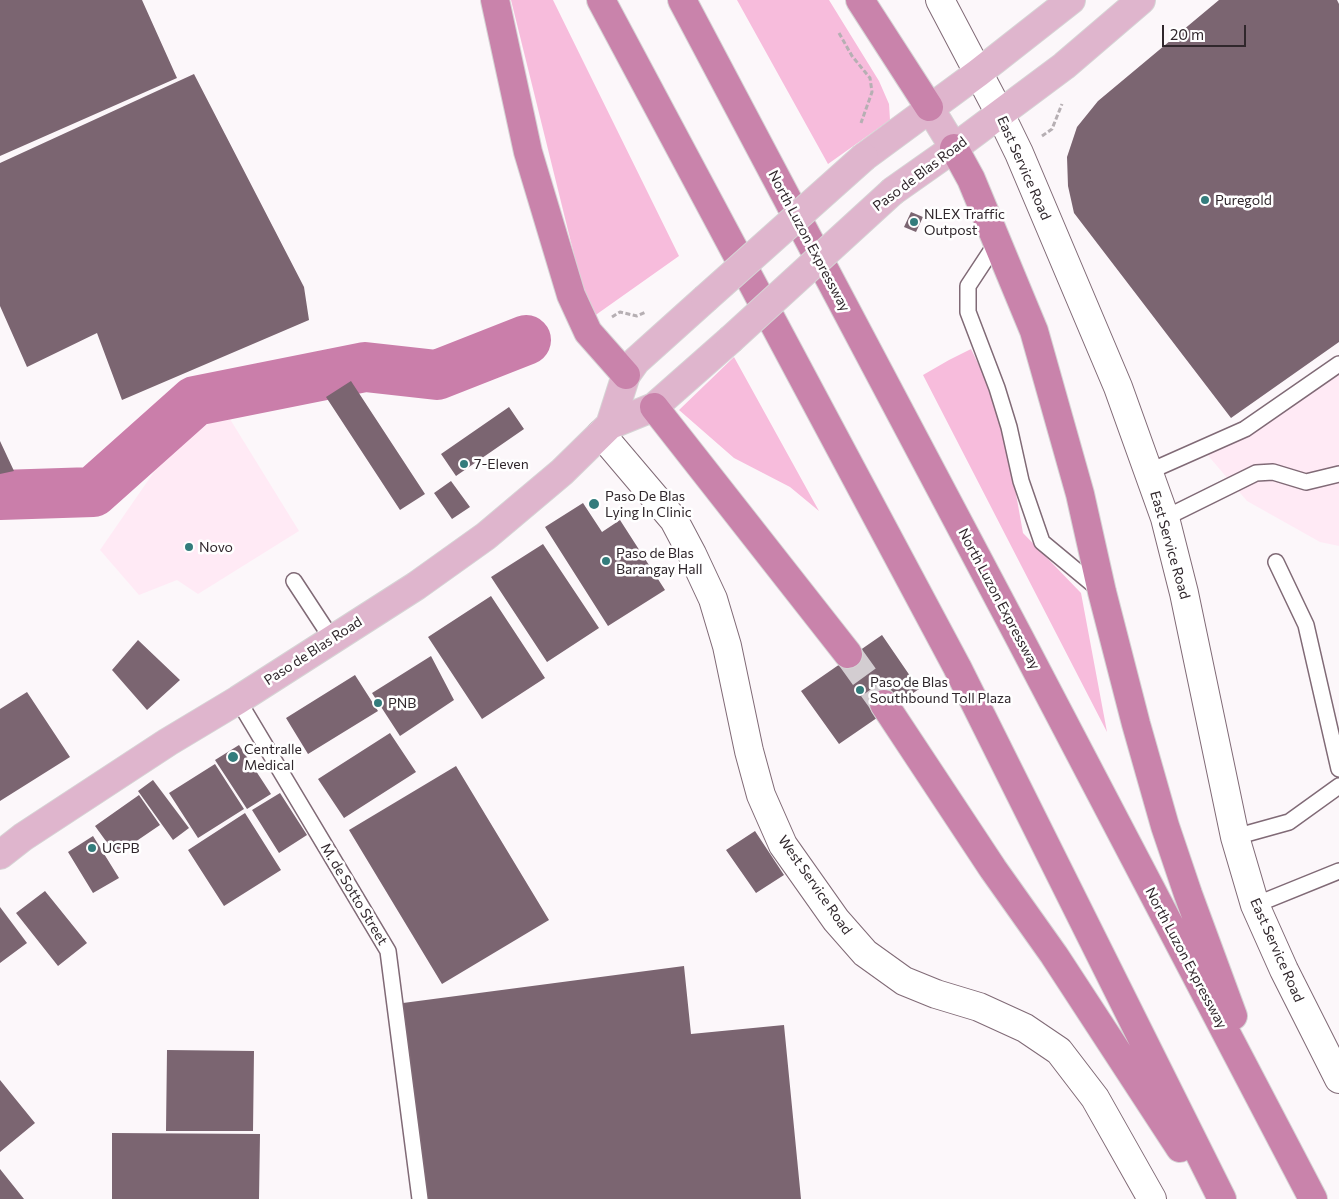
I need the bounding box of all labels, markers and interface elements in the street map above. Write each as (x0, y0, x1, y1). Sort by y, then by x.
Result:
scale bar (1164, 15, 1248, 47)
text: 20 m (1170, 25, 1204, 43)
street label: East Service Road (994, 113, 1054, 223)
street label: Paso de Blas Road (870, 133, 970, 215)
street label: North Luzon Expressway (765, 167, 853, 315)
place label: Puregold (1215, 192, 1272, 208)
marker: Puregold (1199, 194, 1211, 206)
place label: NLEX Traffic Outpost (924, 206, 1005, 238)
marker: NLEX Traffic Outpost (908, 216, 920, 228)
place label: 7-Eleven (474, 456, 529, 472)
marker: 7-Eleven (458, 458, 470, 470)
place label: Paso De Blas Lying In Clinic (605, 488, 692, 520)
street label: East Service Road (1146, 489, 1194, 601)
marker: Paso De Blas Lying In Clinic (587, 497, 601, 511)
street label: North Luzon Expressway (955, 525, 1043, 673)
place label: Novo (199, 539, 233, 555)
marker: Novo (183, 541, 195, 553)
place label: Paso de Blas Barangay Hall (616, 545, 703, 578)
marker: Paso de Blas Barangay Hall (600, 555, 612, 567)
street label: Paso de Blas Road (261, 613, 365, 689)
place label: Paso de Blas Southbound Toll Plaza (870, 674, 1011, 706)
marker: Paso de Blas Southbound Toll Plaza (854, 684, 866, 696)
place label: PNB (388, 695, 416, 711)
marker: PNB (372, 697, 384, 709)
place label: Centralle Medical (244, 741, 302, 774)
marker: Centralle Medical (226, 750, 240, 764)
street label: West Service Road (775, 832, 855, 938)
place label: UCPB (102, 840, 140, 856)
street label: M. de Sotto Street (317, 840, 391, 948)
marker: UCPB (86, 842, 98, 854)
street label: North Luzon Expressway (1142, 884, 1230, 1032)
street label: East Service Road (1247, 895, 1307, 1005)

